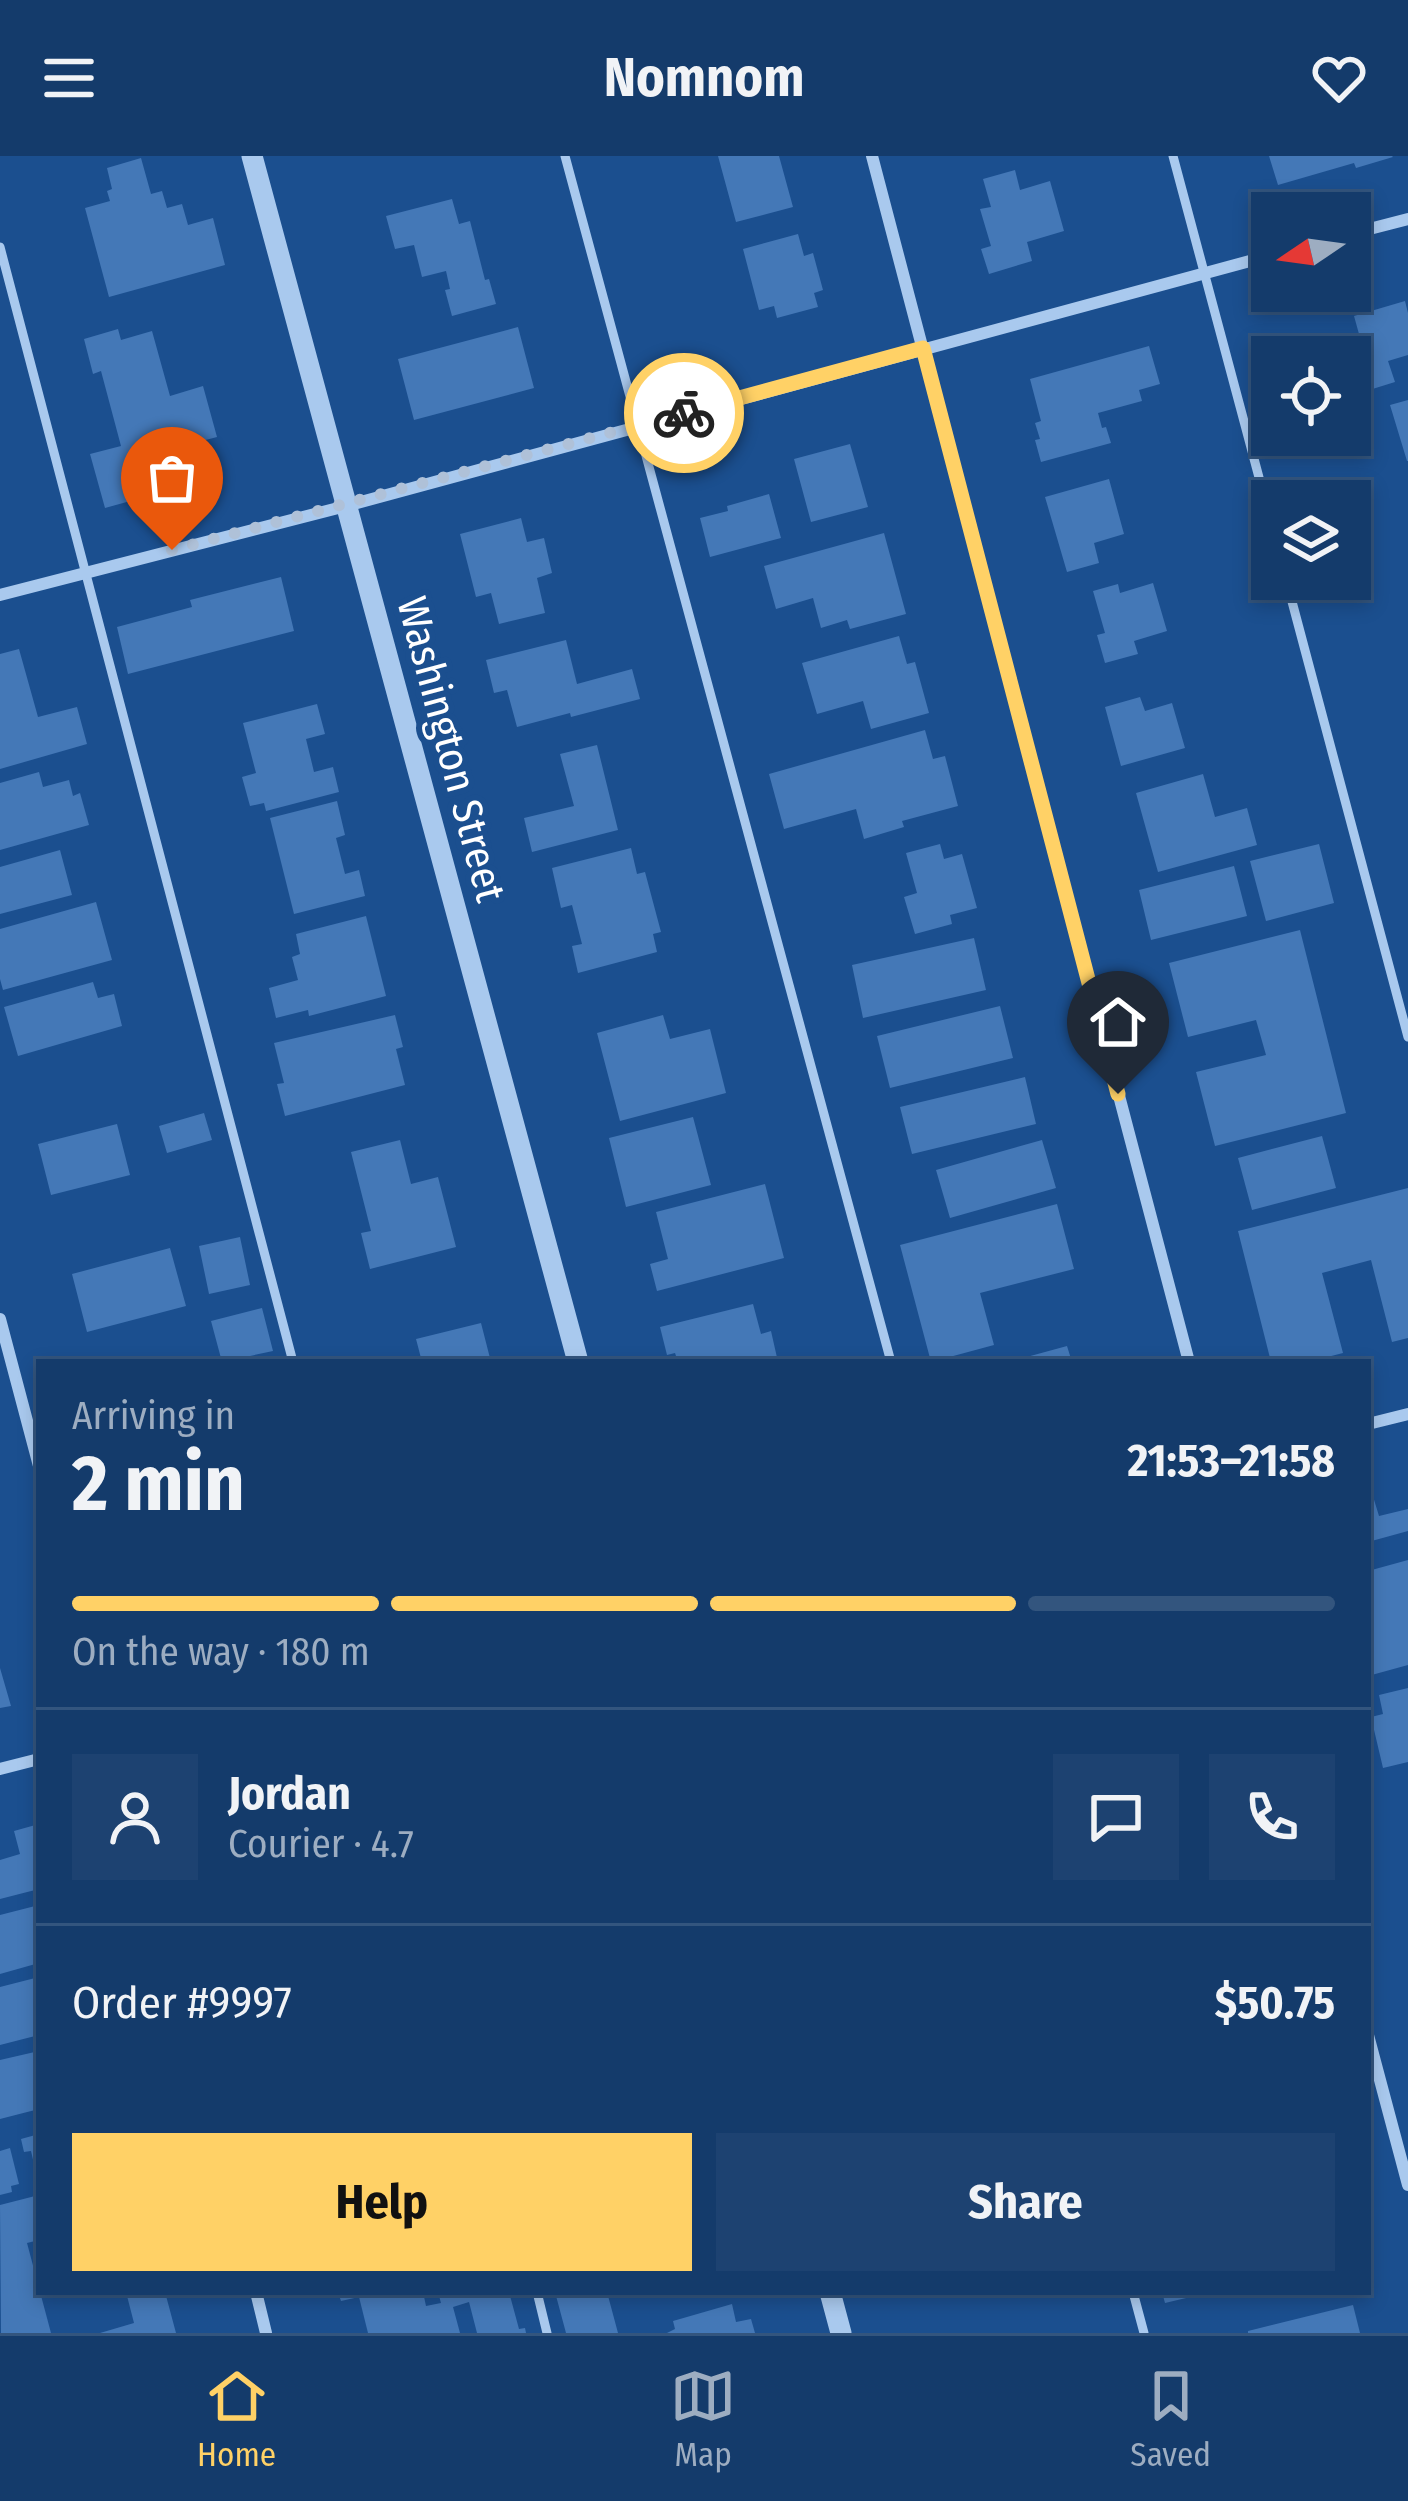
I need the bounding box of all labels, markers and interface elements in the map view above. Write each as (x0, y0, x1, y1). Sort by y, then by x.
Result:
icon: menu (36, 45, 102, 111)
icon: heart (1306, 45, 1372, 111)
text: Nomnom (604, 46, 804, 110)
north arrow (1251, 192, 1371, 312)
map controls (1251, 192, 1371, 600)
button: locate (1251, 336, 1371, 456)
courier (624, 353, 744, 473)
icon: bike (651, 380, 717, 446)
pin (121, 427, 223, 550)
icon: bag (139, 445, 205, 511)
button: layers (1251, 480, 1371, 600)
street label: Washington Street (386, 591, 516, 907)
pin (1067, 971, 1169, 1094)
icon: home (1085, 989, 1151, 1055)
text: Arriving in (72, 1393, 235, 1439)
text: 21:53–21:58 (1127, 1434, 1335, 1488)
text: 2 min (72, 1437, 245, 1531)
text: On the way · 180 m (72, 1629, 370, 1675)
button: person (72, 1754, 198, 1880)
button: chat (1053, 1754, 1179, 1880)
button: phone (1209, 1754, 1335, 1880)
text: Jordan (228, 1767, 351, 1821)
text: Courier · 4.7 (228, 1821, 414, 1867)
text: Order #9997 (72, 1976, 292, 2030)
text: $50.75 (1215, 1976, 1335, 2030)
button: Help (72, 2133, 692, 2271)
button: Share (716, 2133, 1335, 2271)
tab: Home (197, 2363, 276, 2475)
tab: Map (670, 2363, 736, 2475)
tab: Saved (1130, 2363, 1211, 2475)

